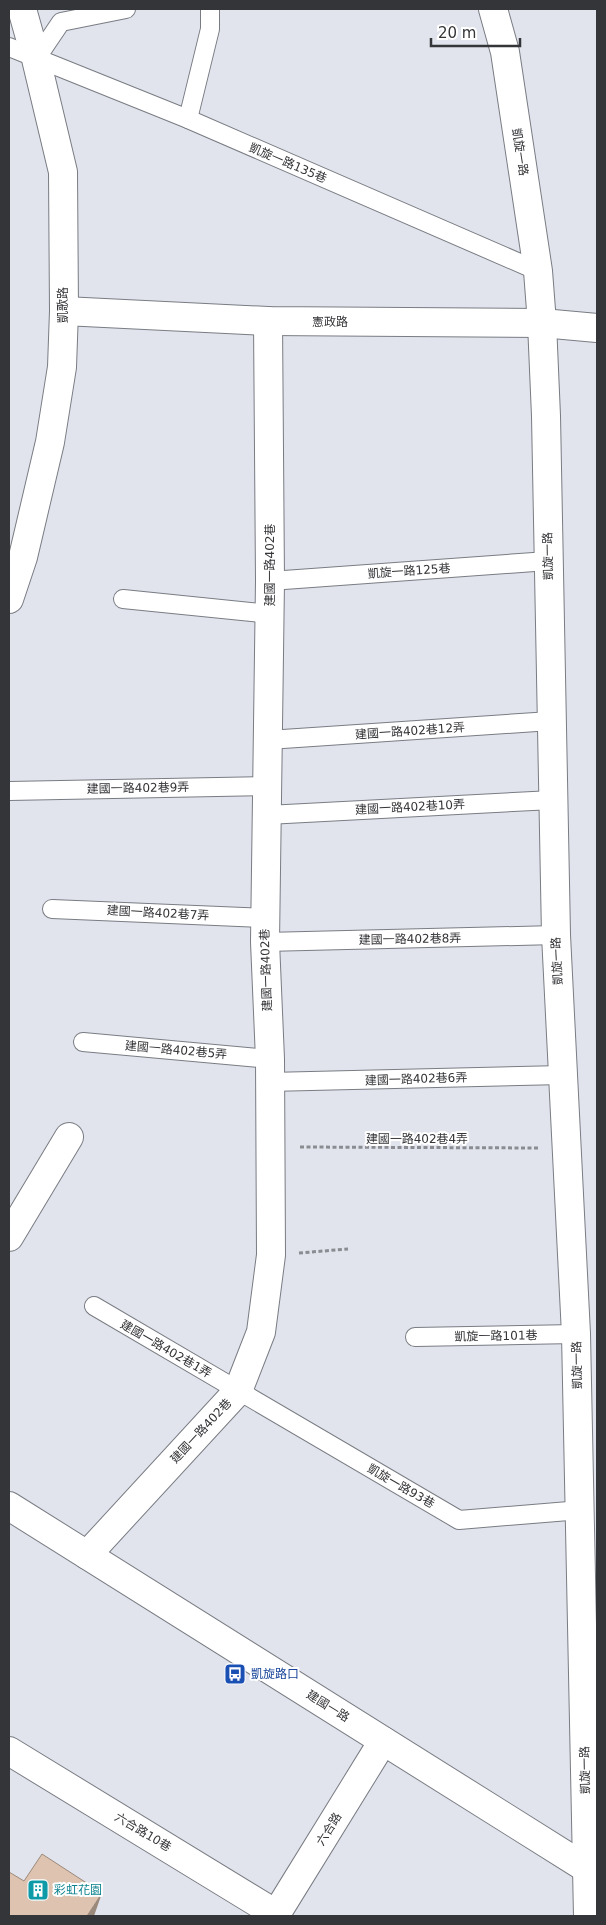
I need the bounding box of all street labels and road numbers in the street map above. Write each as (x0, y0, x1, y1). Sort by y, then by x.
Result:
street label: 凱旋一路 (509, 127, 531, 177)
street label: 凱旋一路135巷 (247, 140, 329, 186)
street label: 凱歌路 (56, 287, 70, 323)
street label: 憲政路 (312, 315, 348, 329)
street label: 建國一路402巷 (263, 524, 277, 606)
street label: 凱旋一路 (541, 532, 555, 580)
street label: 凱旋一路125巷 (367, 561, 451, 581)
street label: 建國一路402巷12弄 (355, 720, 465, 742)
street label: 建國一路402巷9弄 (87, 780, 189, 796)
street label: 建國一路402巷10弄 (355, 797, 465, 817)
street label: 建國一路402巷7弄 (106, 903, 210, 923)
street label: 建國一路402巷 (258, 928, 274, 1012)
street label: 建國一路402巷8弄 (359, 931, 461, 947)
street label: 凱旋一路 (549, 937, 565, 985)
street label: 建國一路402巷5弄 (124, 1039, 228, 1061)
street label: 建國一路402巷6弄 (365, 1070, 467, 1088)
street label: 建國一路402巷4弄 (366, 1132, 468, 1146)
street label: 建國一路402巷1弄 (118, 1317, 214, 1381)
street label: 凱旋一路101巷 (454, 1328, 538, 1344)
street label: 凱旋一路 (570, 1341, 584, 1389)
street label: 建國一路402巷 (168, 1396, 234, 1466)
street label: 凱旋一路93巷 (365, 1461, 437, 1511)
street label: 建國一路 (304, 1687, 352, 1725)
street label: 凱旋一路 (578, 1746, 592, 1794)
street label: 六合路10巷 (112, 1810, 174, 1854)
street label: 六合路 (314, 1810, 344, 1848)

